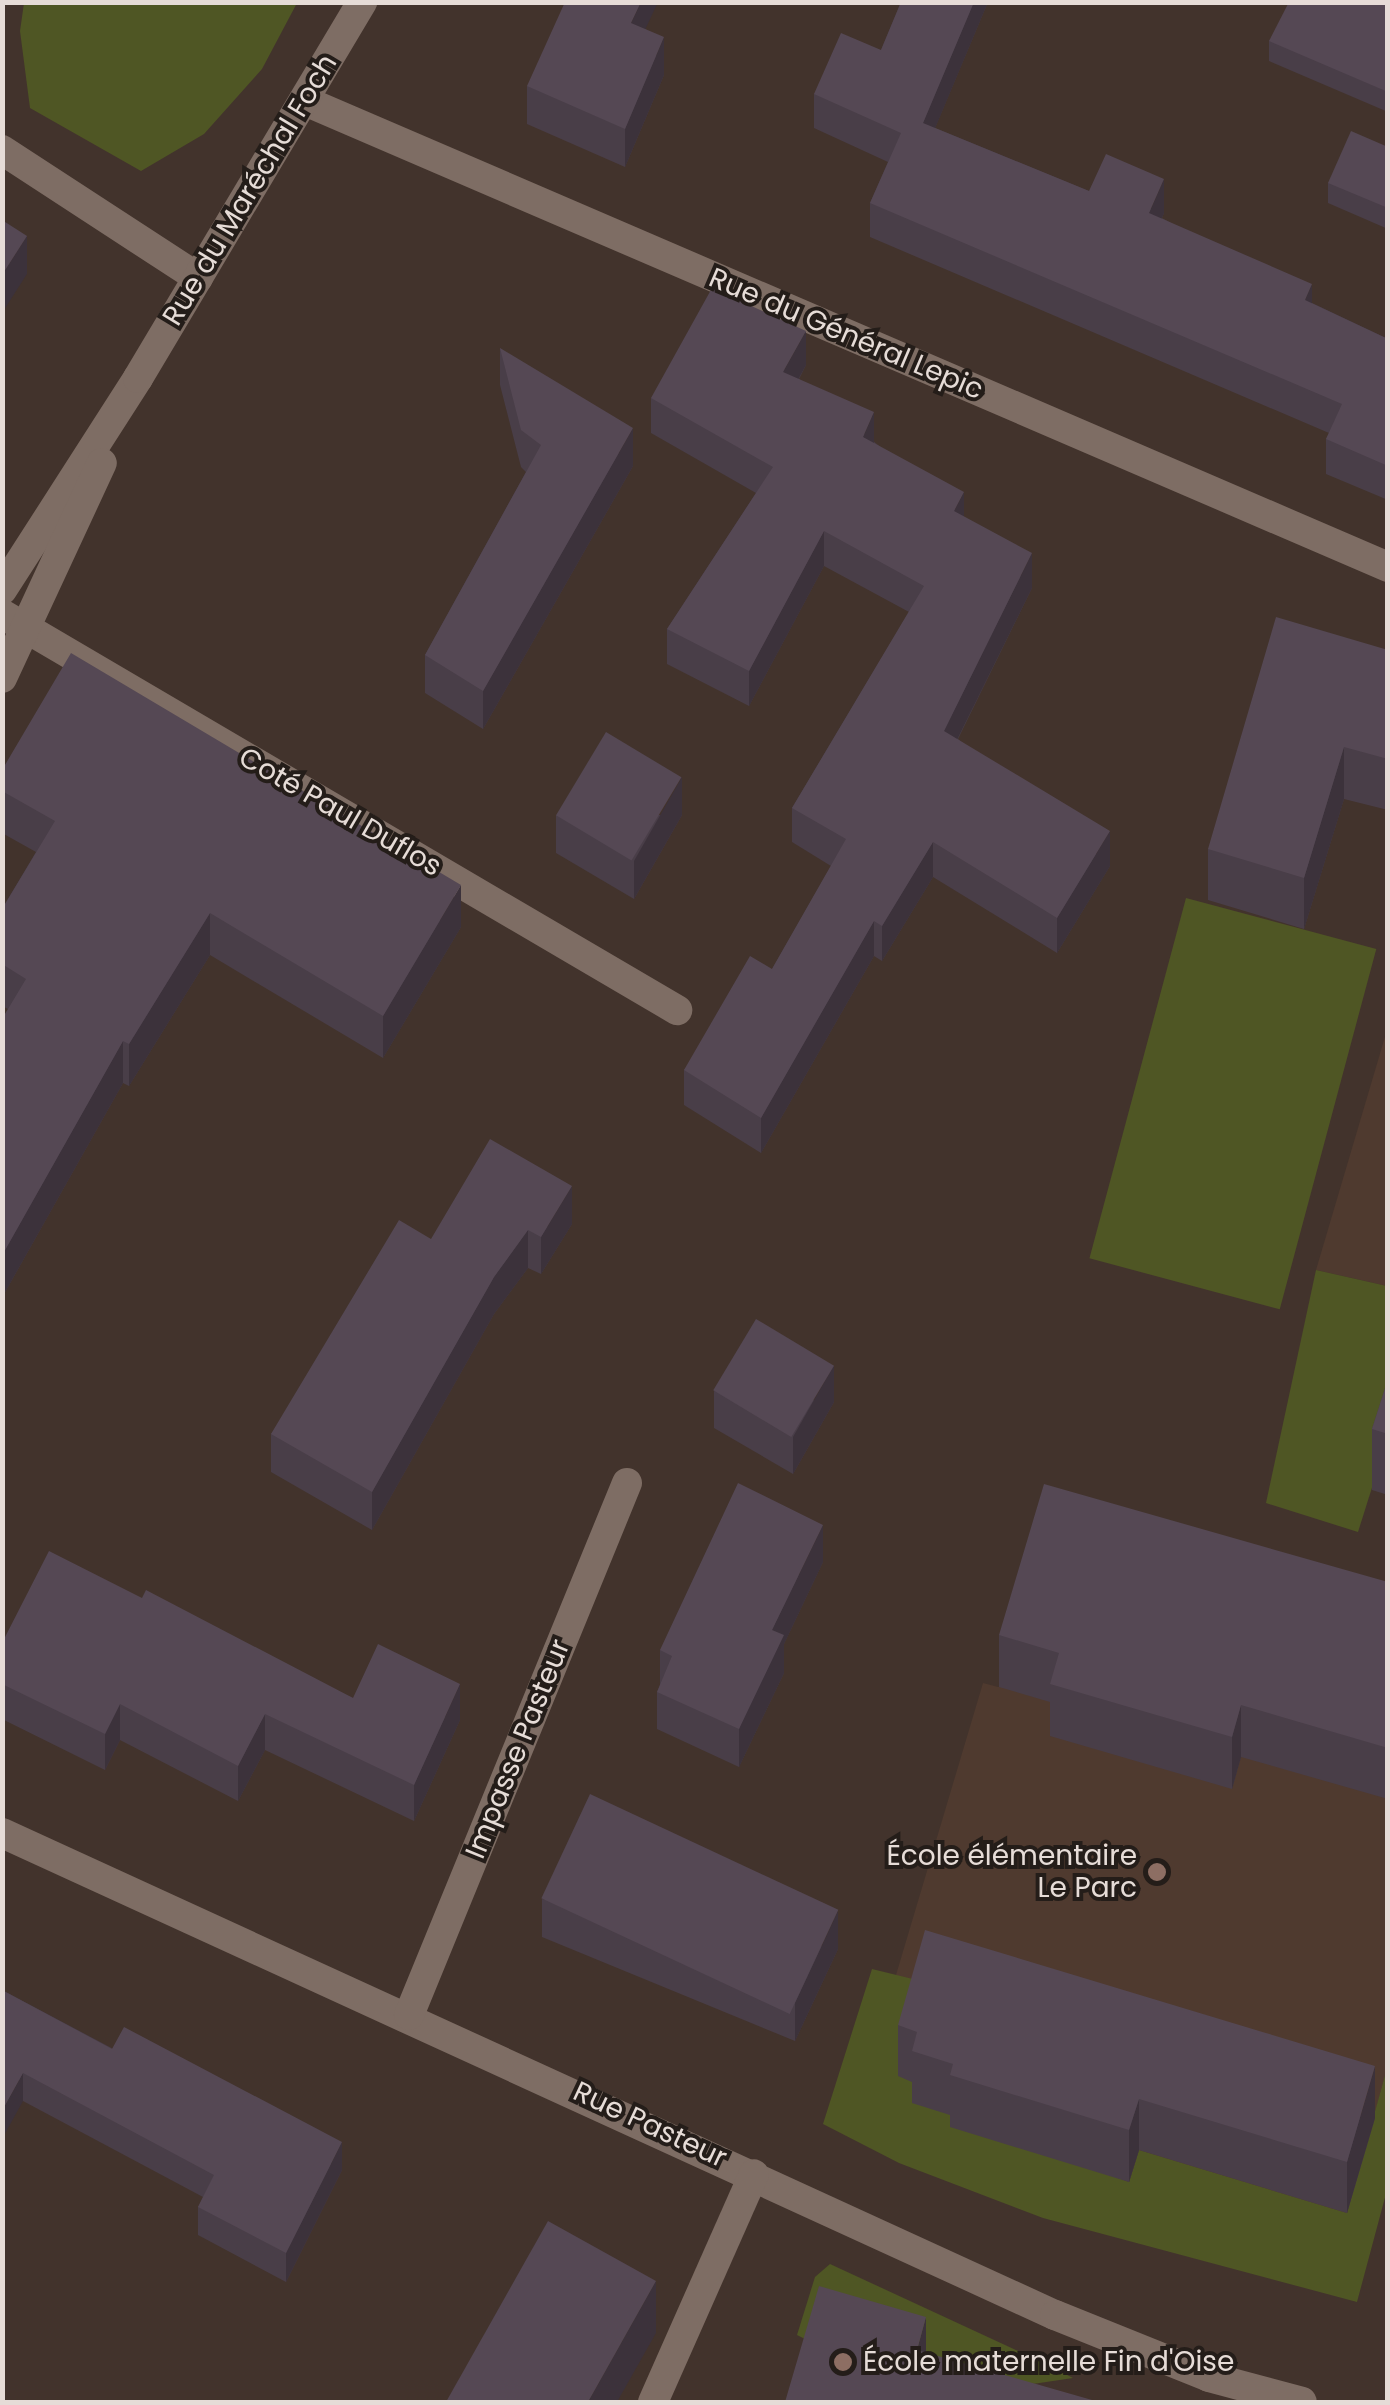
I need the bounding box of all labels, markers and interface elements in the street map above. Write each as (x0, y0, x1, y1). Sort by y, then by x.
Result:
street label: Rue du Maréchal Foch (156, 48, 344, 332)
street label: Rue du Général Lepic (704, 261, 988, 407)
street label: Coté Paul Duflos (233, 740, 447, 884)
street label: Impasse Pasteur (459, 1635, 577, 1863)
place label: École élémentaire Le Parc (886, 1839, 1137, 1905)
marker: École élémentaire Le Parc (1146, 1861, 1168, 1883)
street label: Rue Pasteur (568, 2075, 732, 2175)
place label: École maternelle Fin d'Oise (863, 2345, 1234, 2379)
marker: École maternelle Fin d'Oise (832, 2351, 854, 2373)

